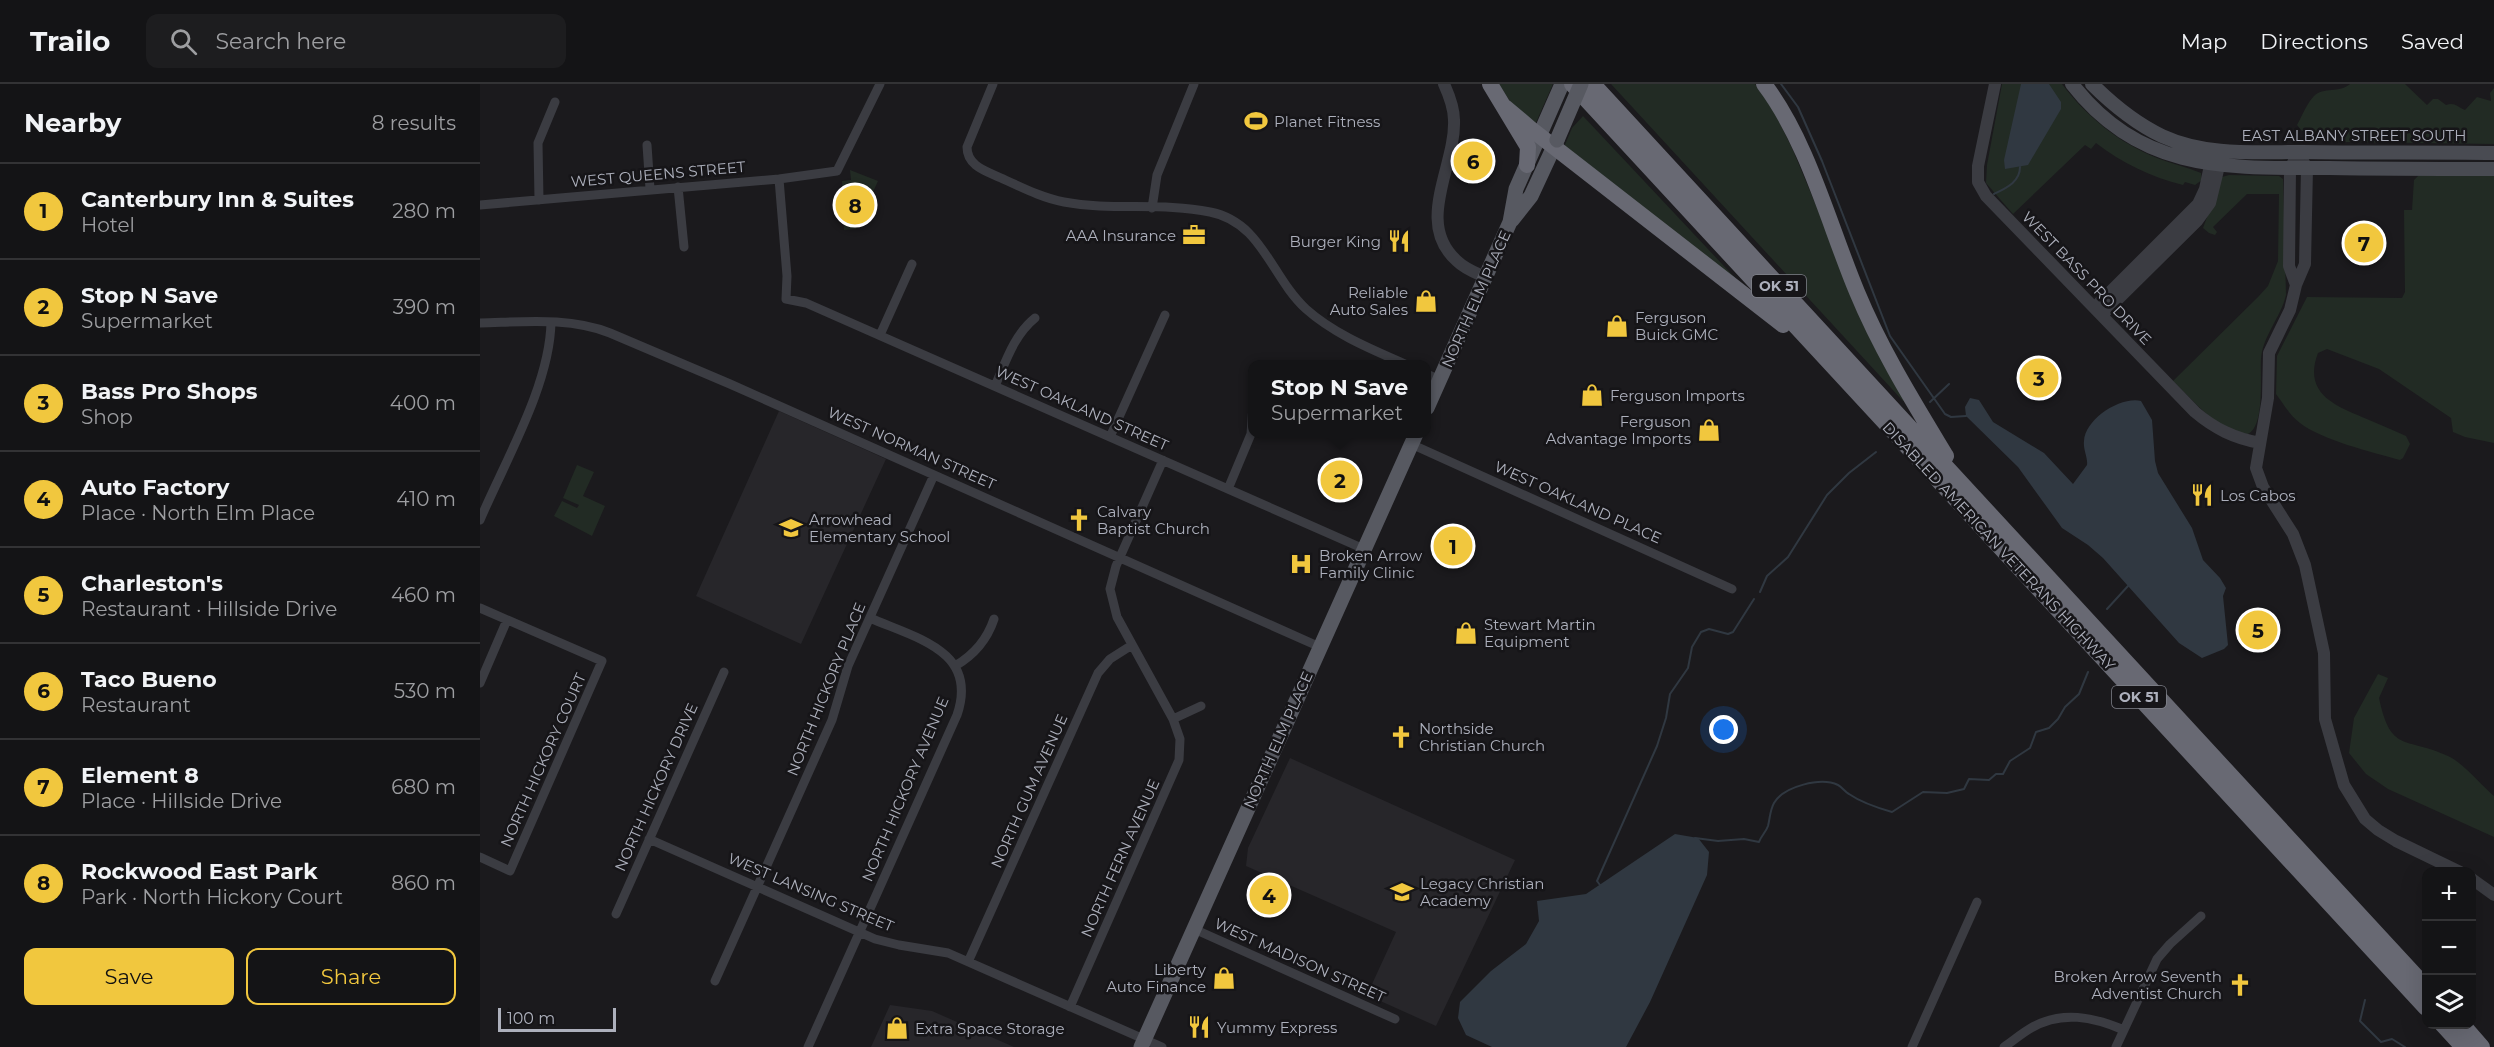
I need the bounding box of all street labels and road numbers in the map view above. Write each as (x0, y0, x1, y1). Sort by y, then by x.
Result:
street label: EAST ALBANY STREET SOUTH (2242, 126, 2466, 145)
street label: WEST QUEENS STREET (570, 157, 746, 191)
street label: WEST BASS PRO DRIVE (2018, 207, 2156, 349)
street label: NORTH ELM PLACE (1437, 227, 1515, 371)
road number: OK 51 (1752, 275, 1806, 297)
street label: WEST OAKLAND STREET (993, 361, 1172, 455)
street label: WEST NORMAN STREET (825, 402, 999, 494)
street label: DISABLED AMERICAN VETERANS HIGHWAY (1878, 418, 2120, 675)
street label: WEST OAKLAND PLACE (1492, 457, 1664, 547)
street label: NORTH HICKORY PLACE (783, 600, 869, 778)
street label: NORTH ELM PLACE (1239, 668, 1317, 812)
street label: NORTH HICKORY COURT (496, 670, 590, 850)
road number: OK 51 (2112, 686, 2166, 708)
street label: NORTH HICKORY AVENUE (857, 694, 953, 884)
street label: NORTH HICKORY DRIVE (610, 700, 702, 874)
street label: NORTH GUM AVENUE (986, 711, 1072, 871)
street label: NORTH FERN AVENUE (1076, 776, 1164, 940)
street label: WEST LANSING STREET (725, 848, 897, 936)
street label: WEST MADISON STREET (1212, 914, 1389, 1007)

